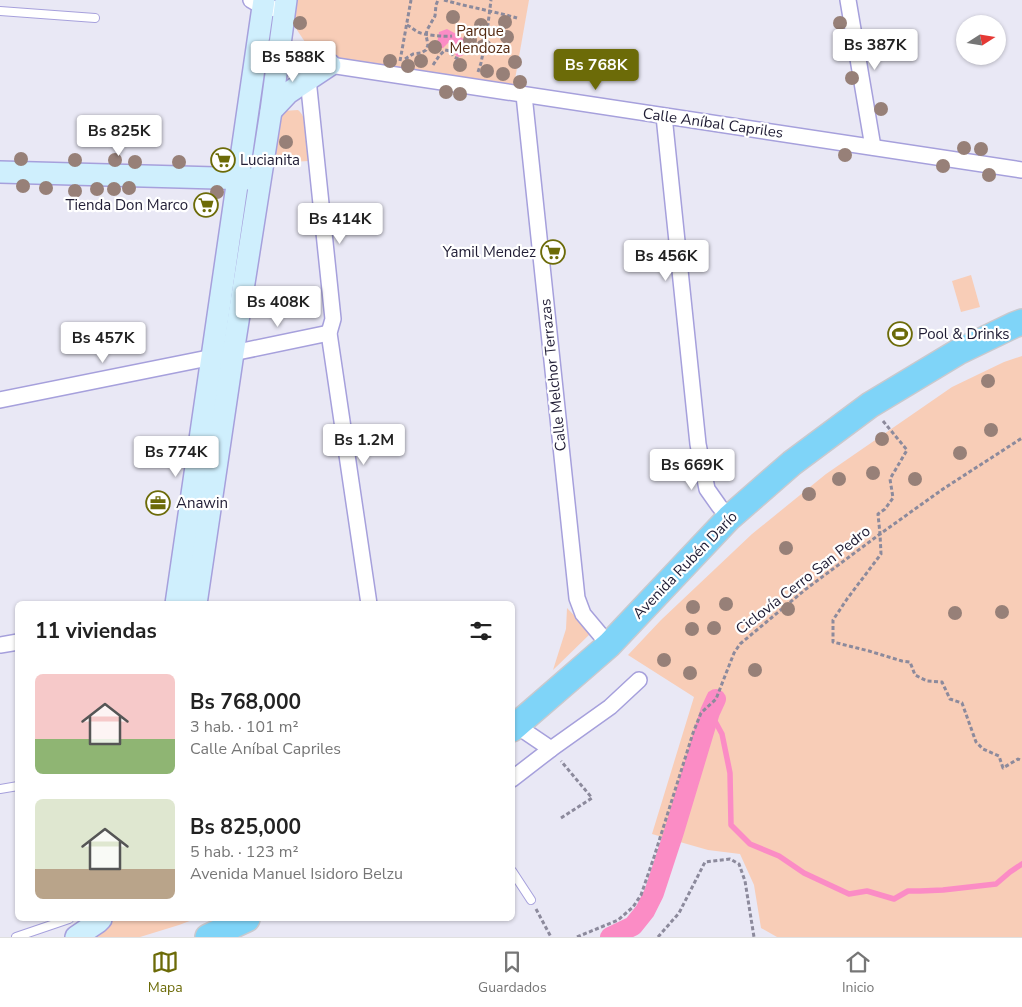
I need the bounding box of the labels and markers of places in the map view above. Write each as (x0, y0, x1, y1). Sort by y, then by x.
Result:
pin: Bs 387K (829, 28, 921, 71)
pin: Bs 588K (247, 41, 339, 83)
pin: Bs 768K (550, 48, 642, 91)
pin: Bs 825K (73, 114, 165, 157)
supermarket icon: Lucianita (210, 147, 236, 173)
place label: Lucianita (240, 150, 300, 170)
supermarket icon: Tienda Don Marco (193, 192, 219, 218)
place label: Tienda Don Marco (65, 195, 188, 215)
pin: Bs 414K (294, 202, 386, 245)
supermarket icon: Yamil Mendez (540, 239, 566, 265)
pin: Bs 456K (620, 240, 712, 282)
place label: Yamil Mendez (442, 242, 536, 262)
pin: Bs 408K (232, 286, 324, 328)
sports icon: Pool & Drinks (887, 321, 913, 347)
pin: Bs 457K (57, 322, 149, 364)
place label: Pool & Drinks (918, 324, 1009, 344)
pin: Bs 1.2M (318, 424, 410, 466)
pin: Bs 774K (130, 436, 222, 478)
pin: Bs 669K (646, 448, 738, 491)
office icon: Anawin (145, 490, 171, 516)
place label: Anawin (176, 493, 228, 513)

